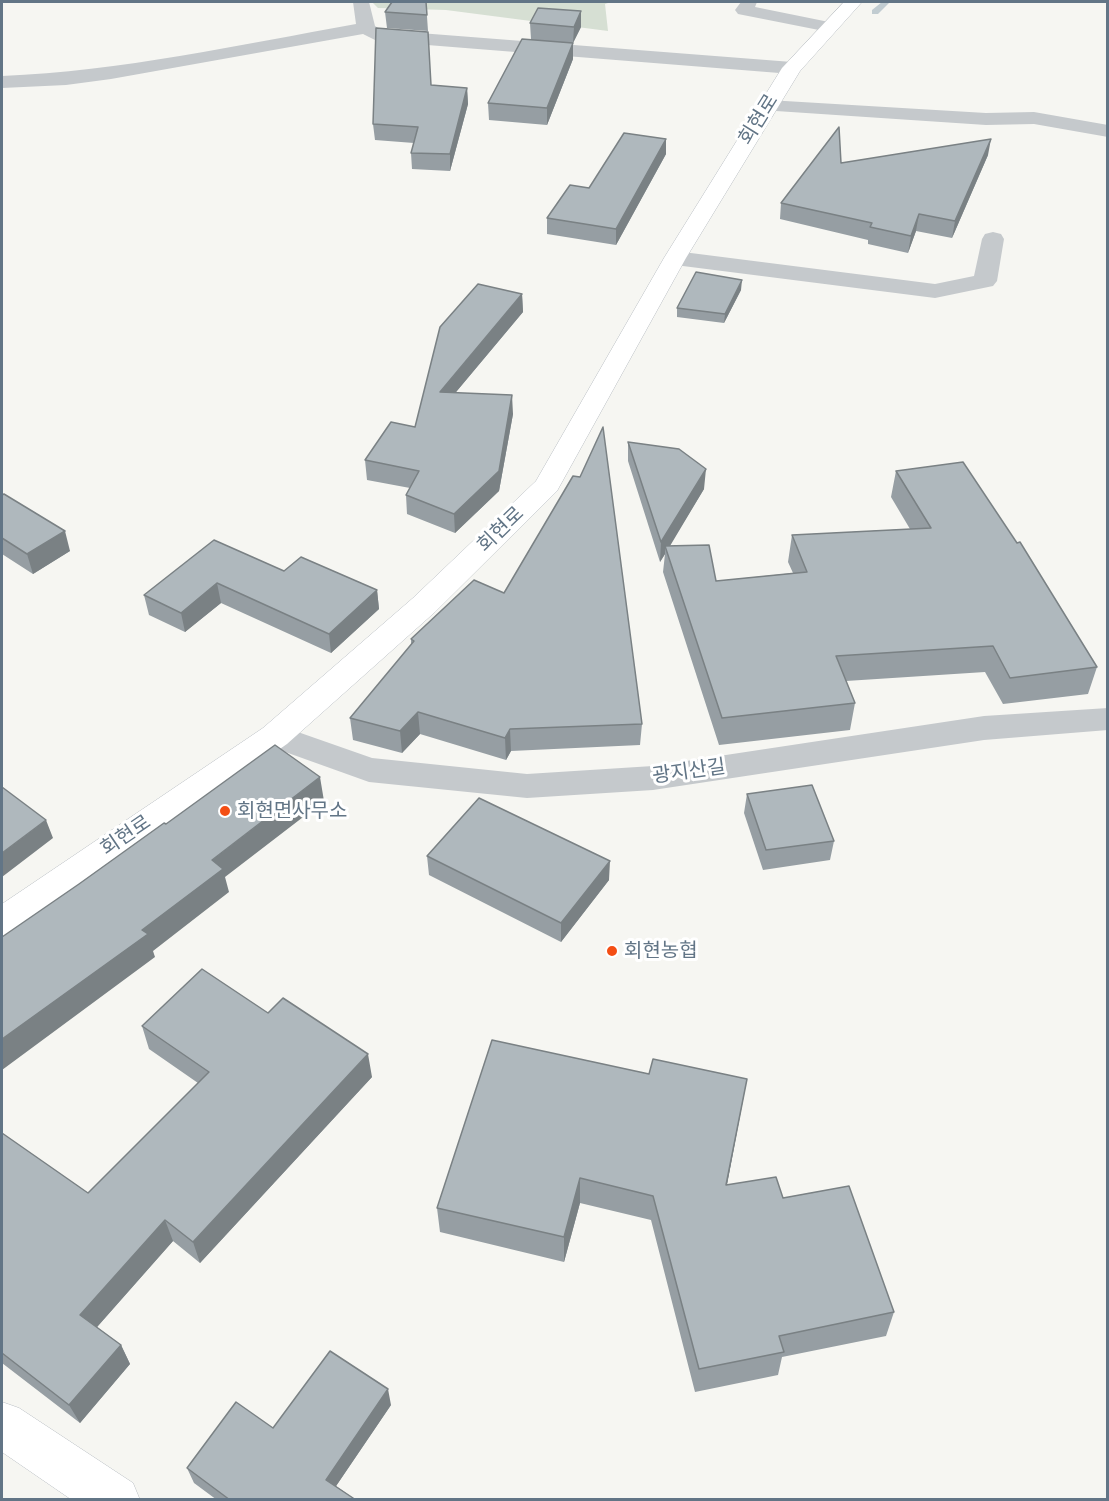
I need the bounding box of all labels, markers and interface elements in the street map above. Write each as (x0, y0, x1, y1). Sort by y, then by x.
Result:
street label: 회현로 (734, 90, 784, 150)
street label: 회현로 (473, 502, 529, 558)
street label: 광지산길 (651, 755, 727, 789)
place label: 회현면사무소 (237, 799, 347, 823)
marker: 회현면사무소 (218, 804, 232, 818)
street label: 회현로 (96, 811, 156, 861)
place label: 회현농협 (624, 939, 698, 963)
marker: 회현농협 (605, 944, 619, 958)

